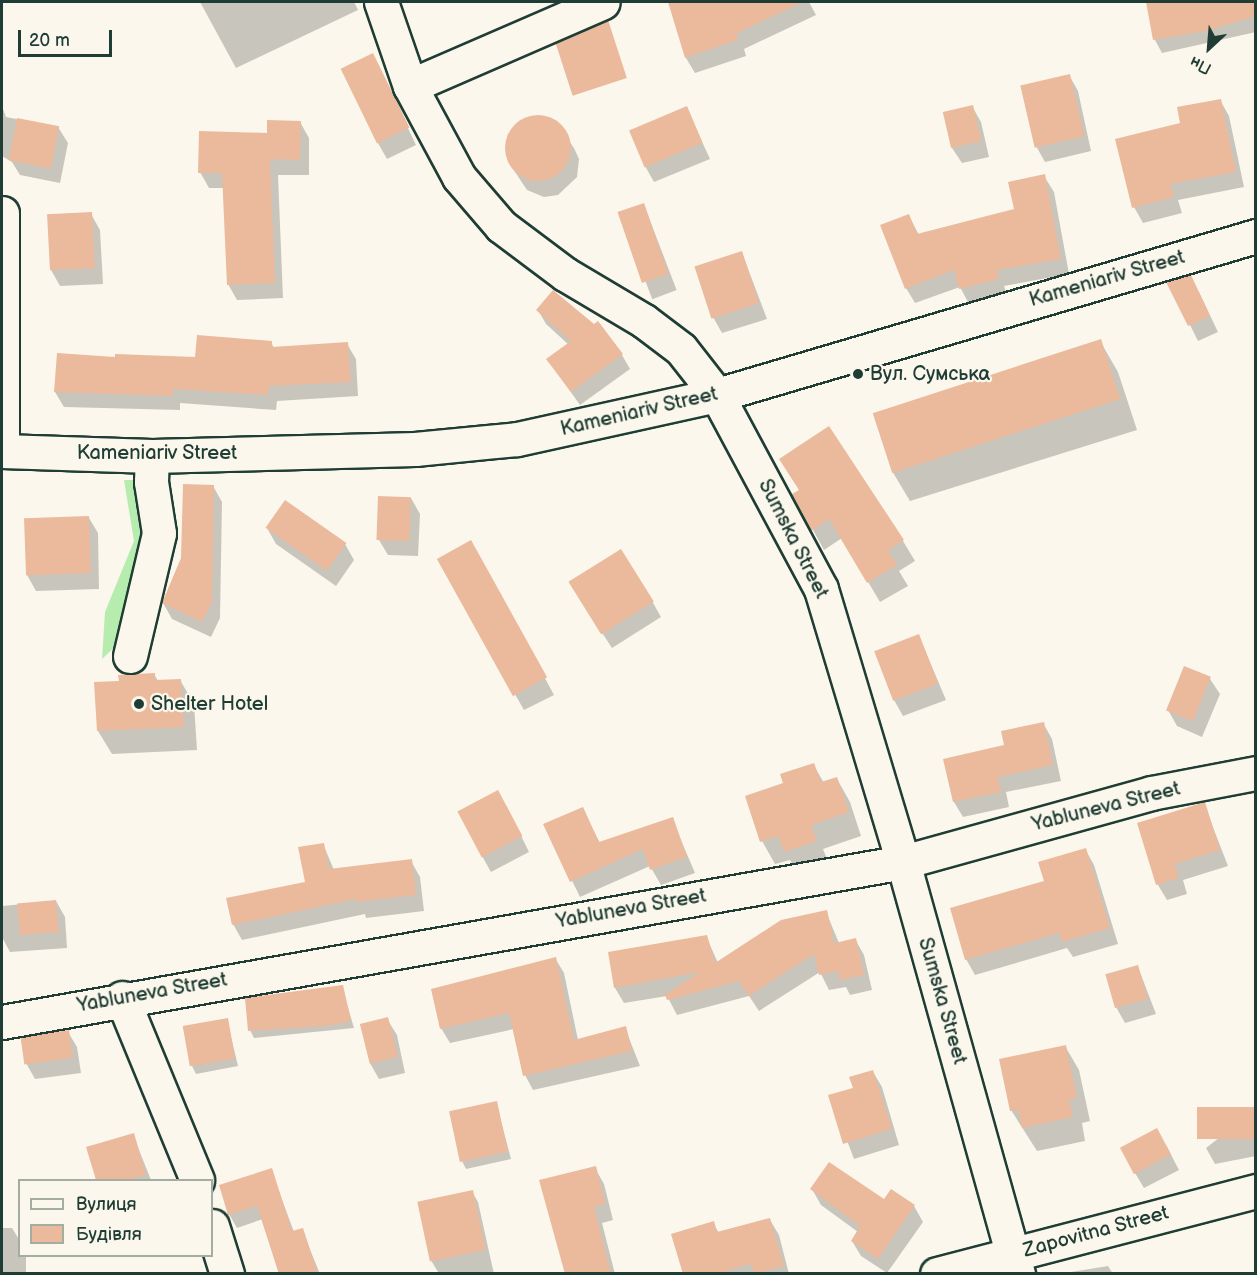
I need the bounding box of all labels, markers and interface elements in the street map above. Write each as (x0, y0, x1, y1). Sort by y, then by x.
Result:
scale bar (21, 18, 116, 56)
north arrow (1179, 18, 1239, 78)
text: 20 m (29, 30, 70, 51)
text: Пн (1187, 51, 1215, 78)
street label: Kameniariv Street (1026, 245, 1188, 313)
place label: Вул. Сумська (870, 362, 990, 386)
marker: Вул. Сумська (851, 367, 865, 381)
street label: Kameniariv Street (558, 382, 720, 442)
street label: Kameniariv Street (77, 441, 237, 465)
street label: Sumska Street (753, 475, 833, 603)
place label: Shelter Hotel (151, 692, 268, 716)
marker: Shelter Hotel (132, 697, 146, 711)
street label: Yabluneva Street (1029, 777, 1183, 837)
street label: Yabluneva Street (554, 884, 708, 934)
street label: Sumska Street (912, 935, 972, 1067)
street label: Yabluneva Street (75, 968, 229, 1018)
legend (18, 1179, 213, 1257)
text: Вулиця (76, 1194, 137, 1215)
street label: Zapovitna Street (1021, 1201, 1171, 1263)
text: Будівля (76, 1224, 142, 1245)

